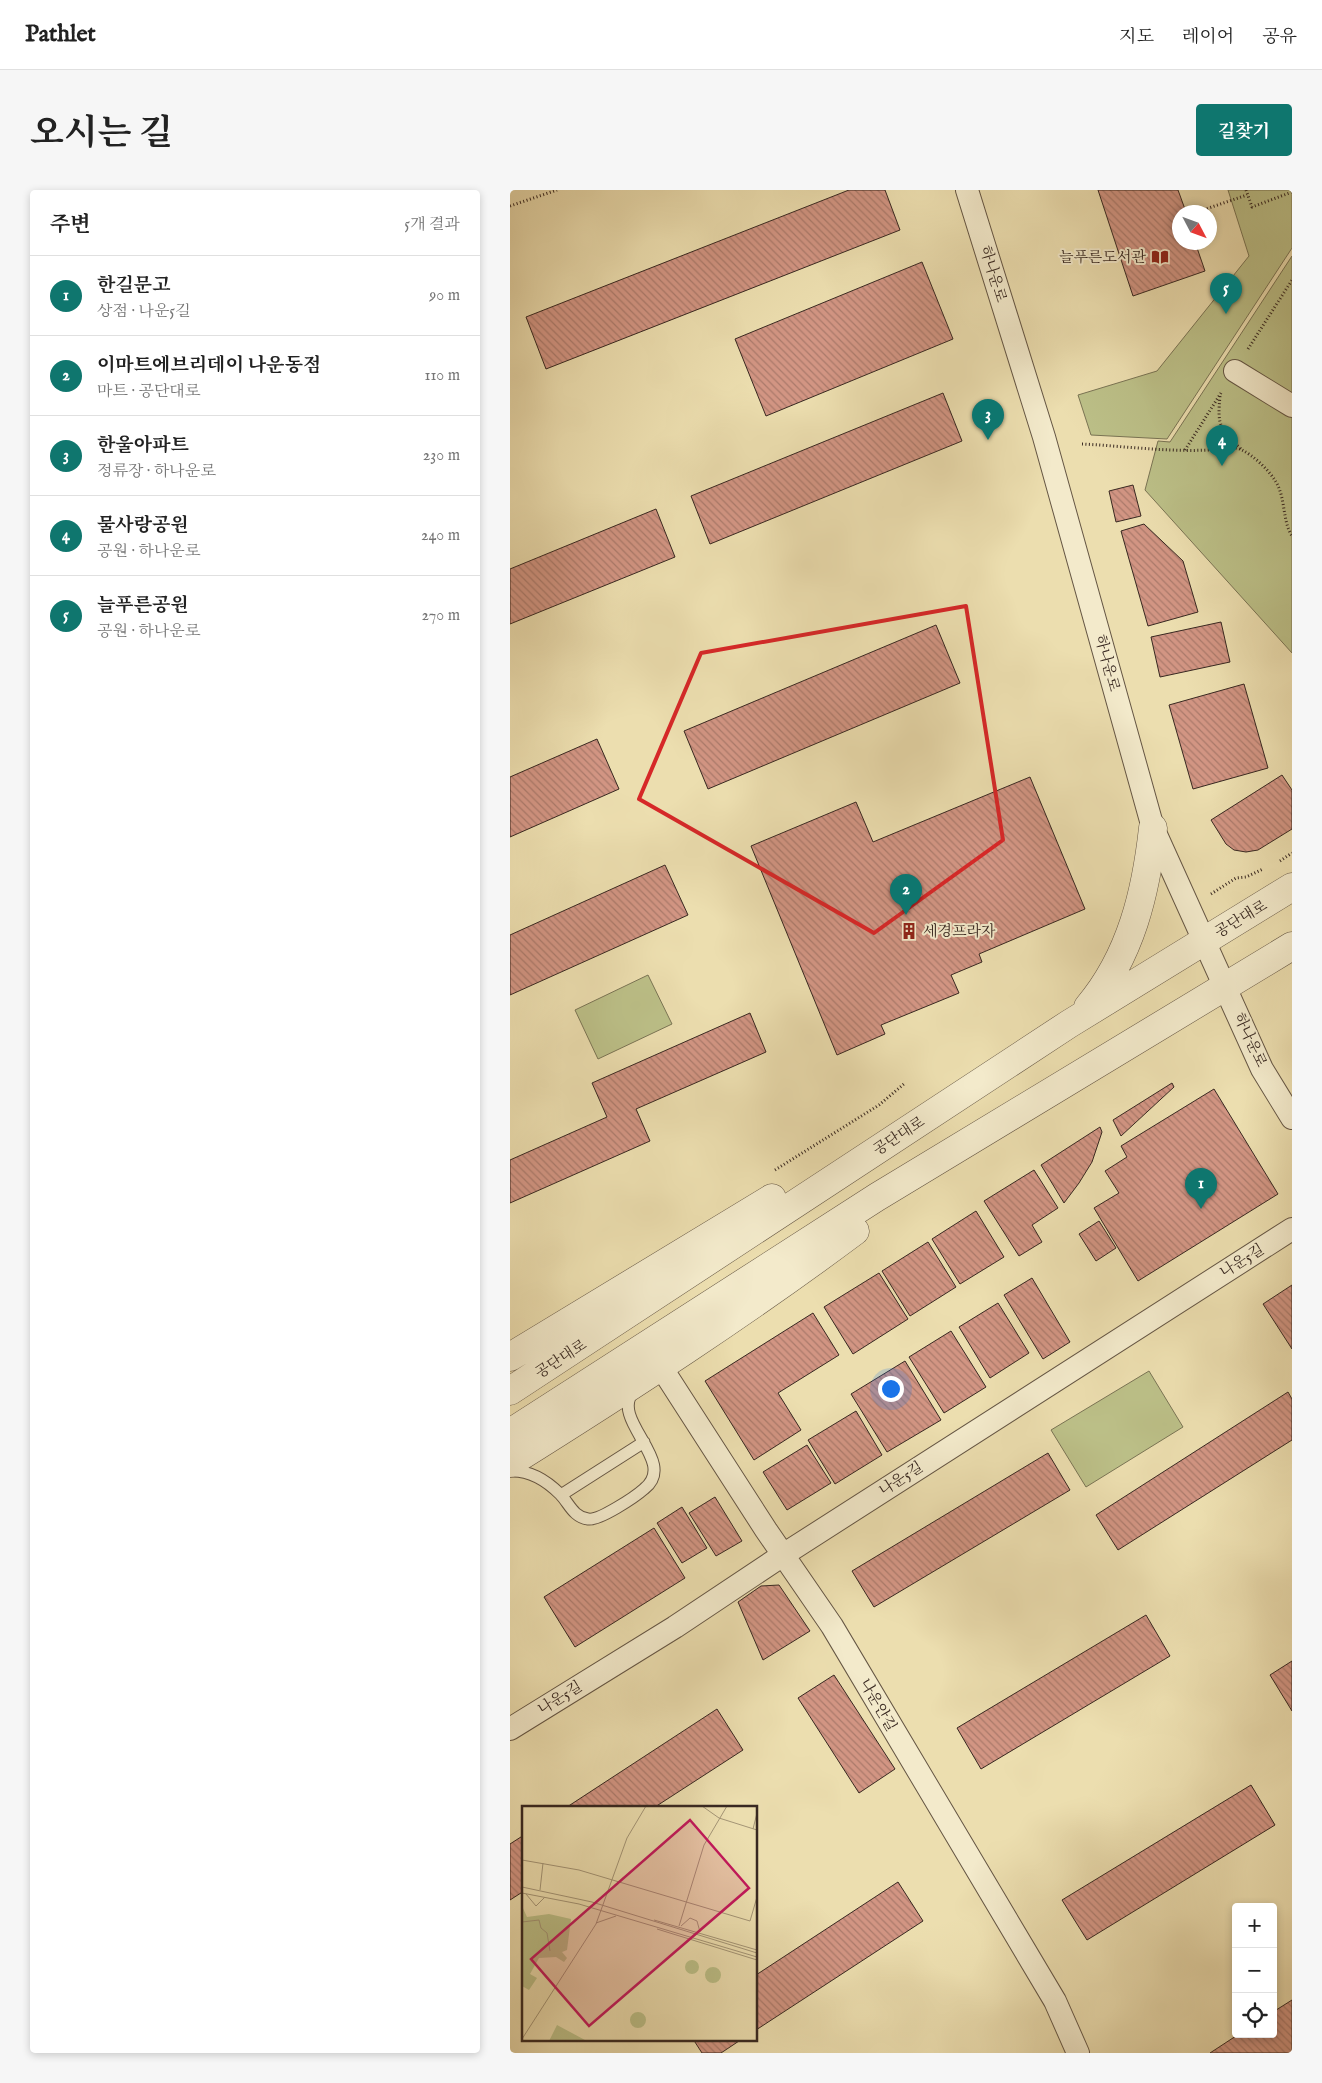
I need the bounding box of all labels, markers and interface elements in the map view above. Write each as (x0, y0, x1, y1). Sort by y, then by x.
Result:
text: Pathlet (25, 19, 96, 50)
text: 지도 (1119, 26, 1154, 49)
text: 레이어 (1182, 26, 1234, 49)
text: 공유 (1262, 26, 1297, 49)
button: 길찾기 (1196, 104, 1292, 156)
text: 오시는 길 (30, 112, 173, 157)
north arrow (1172, 205, 1217, 250)
text: 주변 (50, 212, 91, 239)
text: 5개 결과 (404, 215, 460, 235)
street label: 하나운로 (975, 244, 1011, 305)
library icon: 늘푸른도서관 (1150, 247, 1170, 267)
place label: 늘푸른도서관 (1059, 248, 1146, 267)
pin: 5 (1210, 273, 1242, 314)
text: 한길문고 (97, 274, 170, 298)
text: 1 (63, 286, 69, 306)
text: 90 m (429, 286, 460, 306)
text: 상점 · 나운5길 (97, 302, 191, 322)
text: 이마트에브리데이 나운동점 (97, 354, 321, 378)
text: 2 (62, 366, 70, 386)
text: 110 m (424, 366, 460, 386)
text: 마트 · 공단대로 (97, 382, 200, 402)
pin: 3 (972, 399, 1004, 440)
pin: 4 (1206, 425, 1238, 466)
text: 한울아파트 (97, 434, 189, 458)
text: 3 (63, 446, 69, 466)
text: 230 m (423, 446, 460, 466)
text: 정류장 · 하나운로 (97, 462, 216, 482)
text: 물사랑공원 (97, 514, 189, 538)
text: 4 (62, 526, 70, 546)
text: 240 m (421, 526, 460, 546)
text: 공원 · 하나운로 (97, 542, 200, 562)
text: 늘푸른공원 (97, 594, 189, 618)
text: 5 (63, 606, 69, 626)
text: 270 m (421, 606, 460, 626)
text: 공원 · 하나운로 (97, 622, 200, 642)
street label: 하나운로 (1090, 633, 1124, 694)
pin: 2 (890, 874, 922, 915)
street label: 공단대로 (1211, 896, 1271, 942)
building icon: 세경프라자 (899, 921, 919, 941)
place label: 세경프라자 (923, 922, 996, 941)
street label: 하나운로 (1229, 1010, 1271, 1071)
street label: 공단대로 (870, 1112, 929, 1160)
pin: 1 (1185, 1168, 1217, 1209)
street label: 나운5길 (1216, 1240, 1268, 1282)
street label: 공단대로 (532, 1335, 591, 1383)
your location (878, 1376, 904, 1402)
street label: 나운5길 (875, 1458, 927, 1500)
street label: 나운안길 (855, 1675, 901, 1735)
street label: 나운5길 (534, 1677, 586, 1719)
inset map (522, 1806, 758, 2040)
map controls (1232, 1903, 1277, 2038)
button: + (1232, 1903, 1277, 1948)
button: − (1232, 1948, 1277, 1993)
button: locate (1232, 1993, 1277, 2038)

